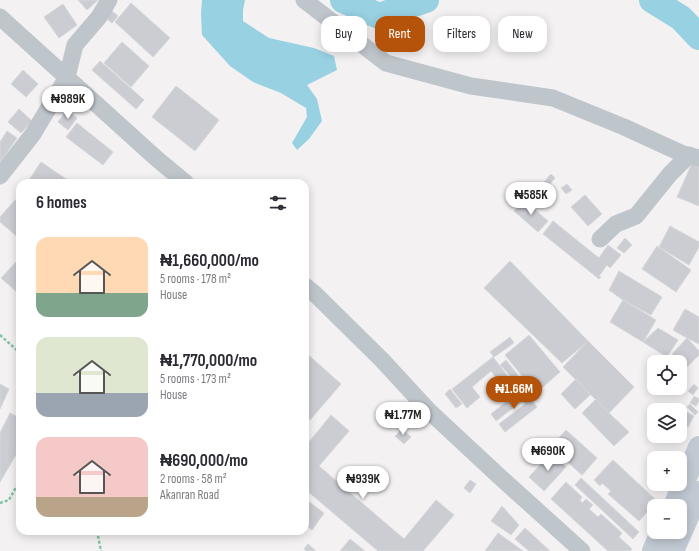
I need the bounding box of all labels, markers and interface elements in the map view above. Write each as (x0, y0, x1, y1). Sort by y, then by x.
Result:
chip: Buy (321, 16, 367, 52)
chip: Rent (375, 16, 425, 52)
chip: Filters (433, 16, 490, 52)
chip: New (498, 16, 547, 52)
pin: ₦989K (40, 86, 96, 120)
text: ₦989K (51, 91, 85, 107)
pin: ₦585K (503, 182, 559, 216)
text: ₦585K (514, 187, 548, 203)
icon: filters (267, 192, 289, 214)
text: 6 homes (36, 193, 87, 213)
text: ₦1,660,000/mo (160, 251, 259, 271)
icon: home (68, 253, 116, 301)
text: 5 rooms · 178 m² (160, 271, 231, 287)
text: House (160, 287, 187, 303)
text: ₦1,770,000/mo (160, 351, 257, 371)
icon: home (68, 353, 116, 401)
map controls (647, 355, 687, 539)
button: locate (647, 355, 687, 395)
text: 5 rooms · 173 m² (160, 371, 231, 387)
pin: ₦1.66M (481, 376, 547, 410)
text: ₦1.66M (495, 381, 533, 397)
text: House (160, 387, 187, 403)
pin: ₦1.77M (370, 402, 436, 436)
button: layers (647, 403, 687, 443)
text: ₦1.77M (385, 407, 421, 423)
pin: ₦690K (520, 438, 576, 472)
text: ₦690K (531, 443, 565, 459)
text: ₦690,000/mo (160, 451, 248, 471)
button: + (647, 451, 687, 491)
icon: home (68, 453, 116, 501)
pin: ₦939K (335, 466, 391, 500)
text: 2 rooms · 58 m² (160, 471, 227, 487)
text: ₦939K (346, 471, 380, 487)
text: Akanran Road (160, 487, 219, 503)
button: − (647, 499, 687, 539)

